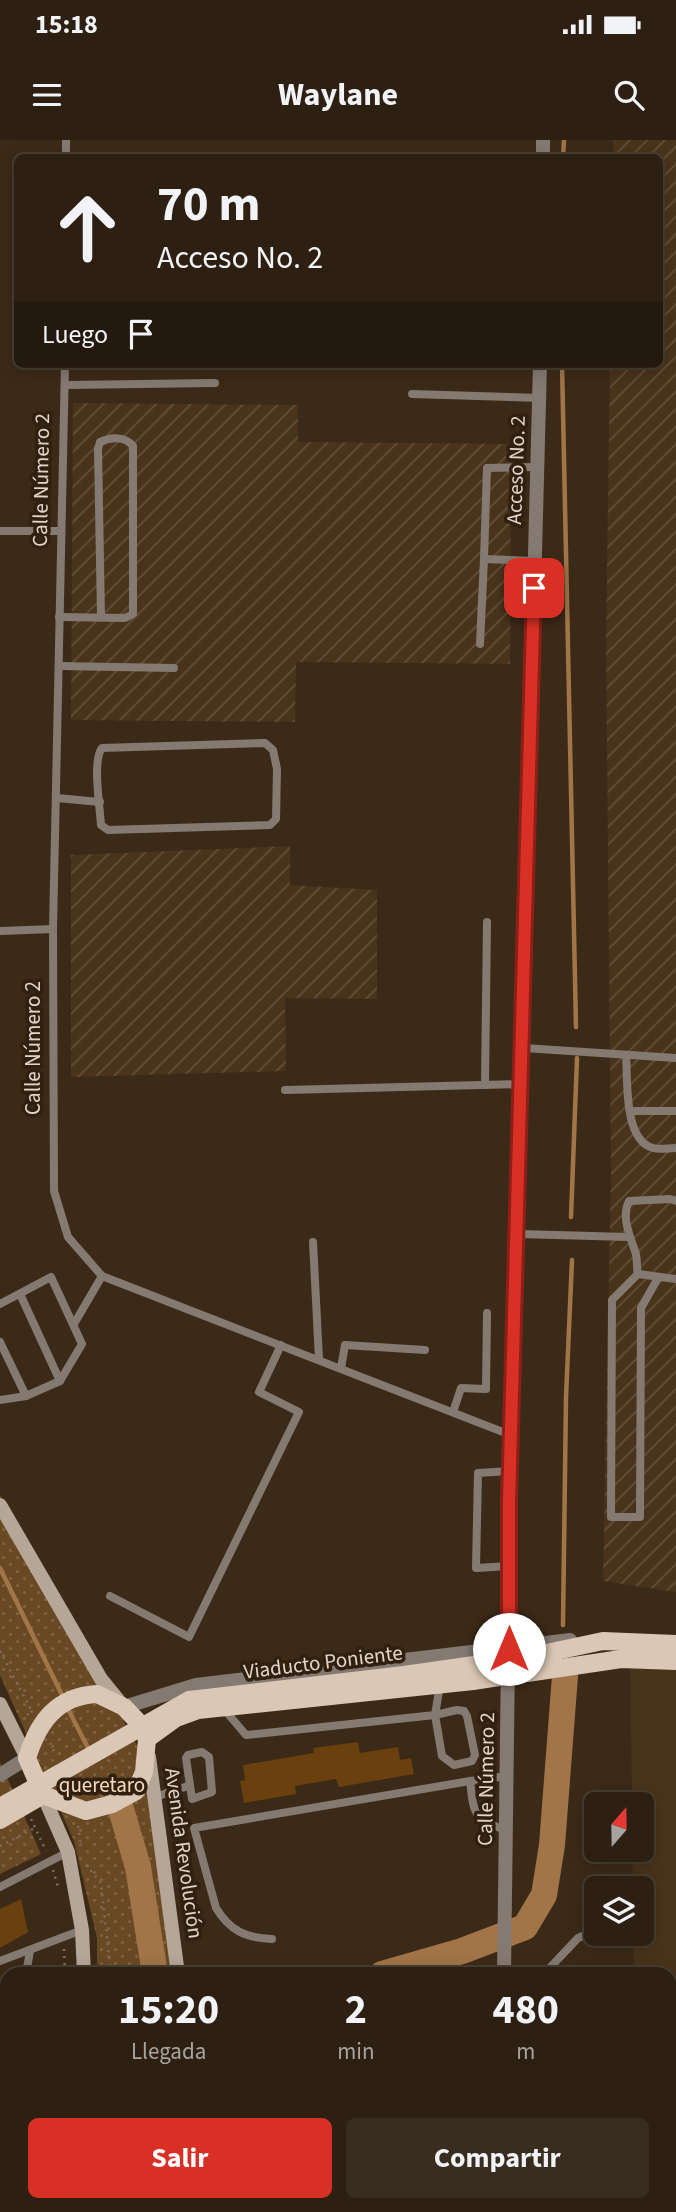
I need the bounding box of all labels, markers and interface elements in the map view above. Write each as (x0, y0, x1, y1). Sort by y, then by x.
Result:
text: 15:18 (35, 6, 98, 43)
text: Waylane (278, 72, 398, 118)
icon: menu (28, 76, 66, 114)
icon: search (610, 76, 648, 114)
text: 70 m (157, 170, 261, 240)
icon: ahead (42, 182, 133, 273)
text: Acceso No. 2 (157, 235, 323, 281)
icon: arrive (122, 315, 160, 353)
text: Luego (42, 316, 108, 353)
street label: Calle Número 2 (25, 413, 57, 547)
street label: Acceso No. 2 (499, 415, 533, 525)
pin (504, 558, 564, 618)
icon: arrive (515, 569, 553, 607)
street label: Calle Número 2 (18, 981, 48, 1115)
position arrow (472, 1612, 546, 1686)
street label: Viaducto Poniente (242, 1637, 404, 1687)
street label: Calle Número 2 (470, 1712, 502, 1846)
street label: Avenida Revolución (157, 1766, 211, 1940)
park label: queretaro (59, 1770, 145, 1800)
north arrow (584, 1792, 654, 1862)
map controls (584, 1792, 654, 1946)
button: layers (584, 1876, 654, 1946)
text: 15:20 (118, 1980, 219, 2040)
text: 2 (345, 1980, 367, 2040)
text: 480 (492, 1980, 559, 2040)
text: Llegada (131, 2035, 206, 2068)
text: min (337, 2035, 375, 2068)
text: m (516, 2035, 535, 2068)
button: Salir (28, 2118, 332, 2198)
button: Compartir (346, 2118, 649, 2198)

